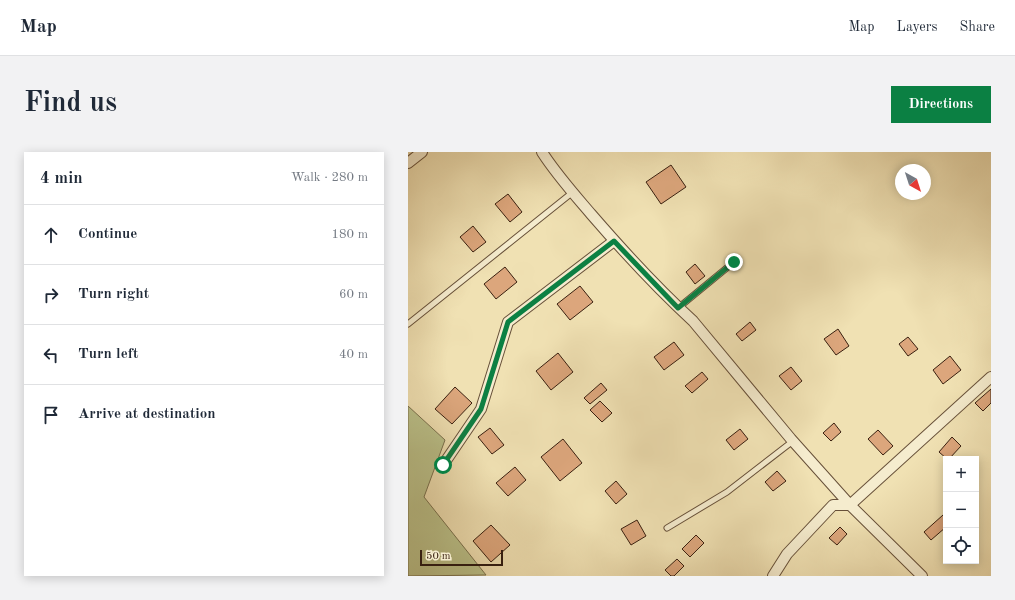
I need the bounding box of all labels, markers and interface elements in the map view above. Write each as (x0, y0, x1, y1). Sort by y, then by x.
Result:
text: Map (20, 18, 57, 37)
text: Map (849, 20, 875, 34)
text: Layers (897, 20, 938, 34)
text: Share (960, 20, 995, 34)
button: Directions (891, 86, 991, 123)
text: Find us (24, 90, 117, 118)
north arrow (895, 164, 931, 200)
text: 4 min (40, 170, 83, 187)
text: Walk · 280 m (291, 171, 368, 184)
icon: ahead (40, 224, 62, 246)
text: Continue (78, 227, 137, 242)
text: 180 m (331, 228, 368, 241)
route end (725, 253, 743, 271)
icon: right (40, 284, 62, 306)
text: Turn right (78, 287, 149, 302)
text: 60 m (339, 288, 368, 301)
icon: left (40, 344, 62, 366)
text: Turn left (78, 347, 138, 362)
text: 40 m (339, 348, 368, 361)
icon: arrive (40, 404, 62, 426)
text: Arrive at destination (78, 407, 216, 422)
route start (434, 456, 452, 474)
map controls (943, 456, 979, 564)
button: + (943, 456, 979, 492)
button: − (943, 492, 979, 528)
button: locate (943, 528, 979, 564)
scale bar (420, 548, 503, 567)
text: 50 m (426, 551, 451, 562)

